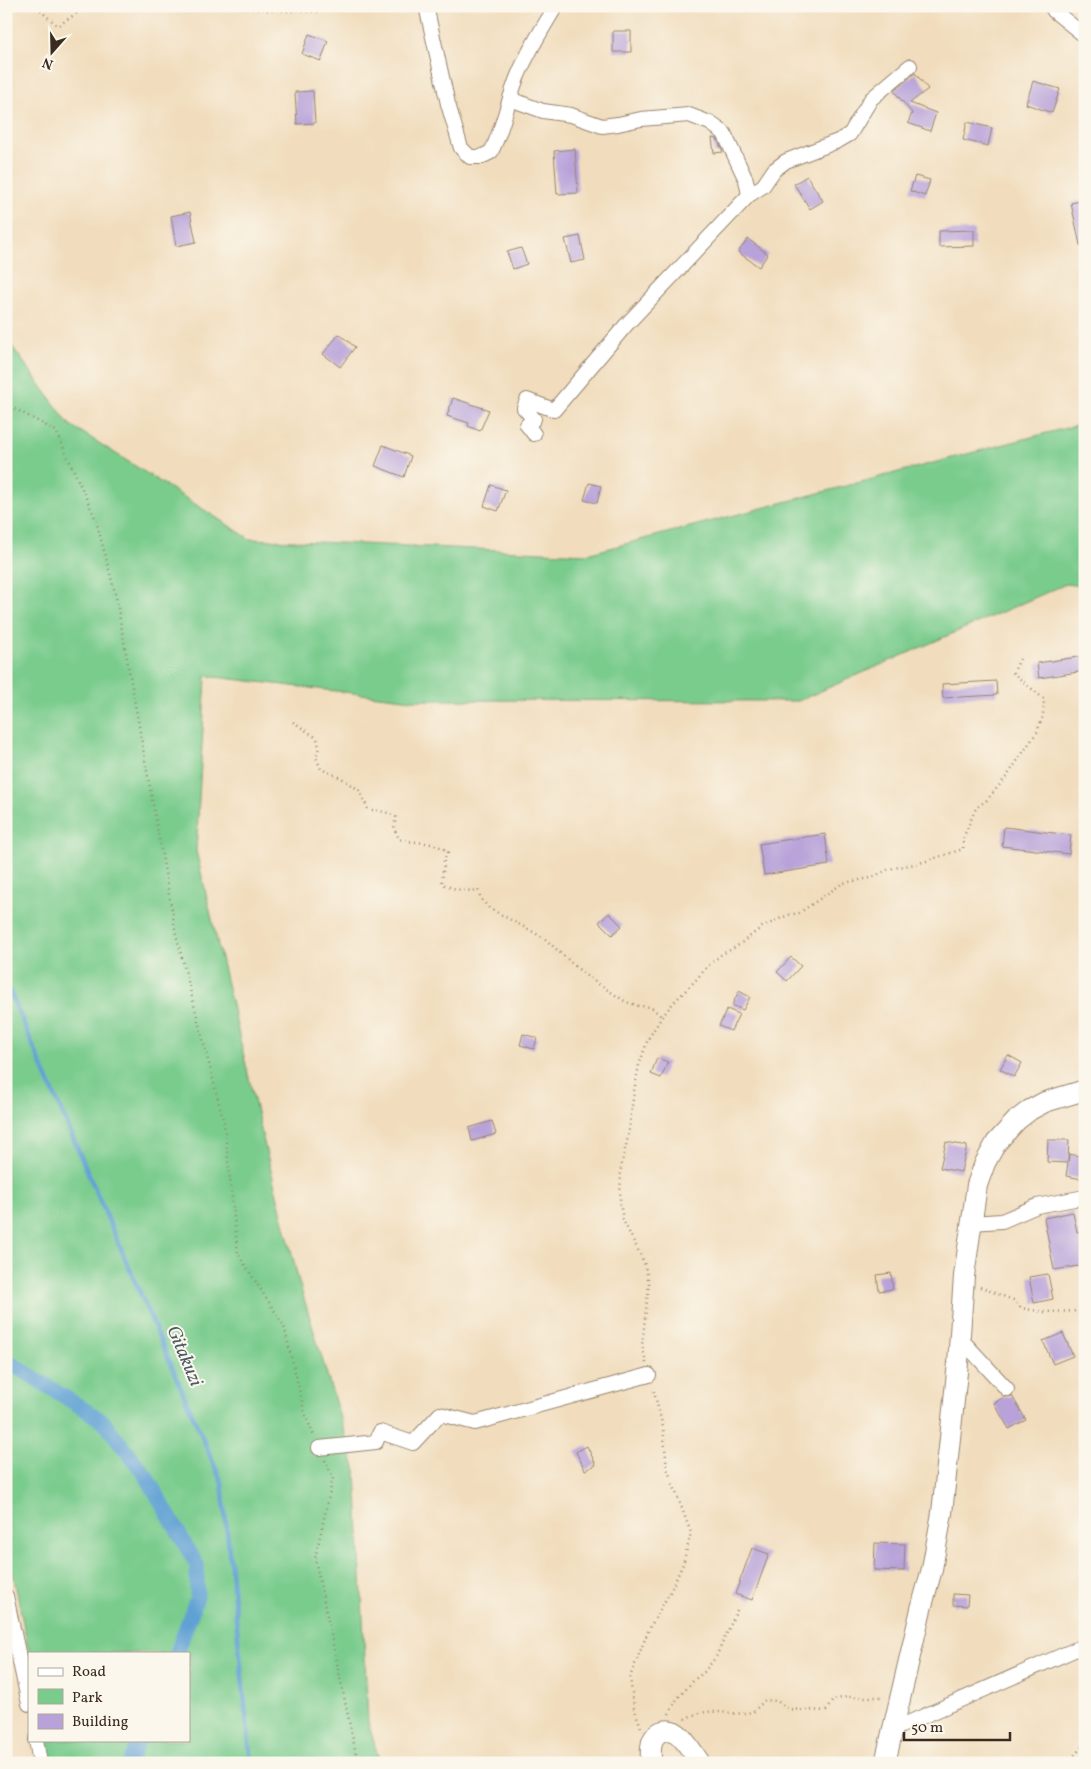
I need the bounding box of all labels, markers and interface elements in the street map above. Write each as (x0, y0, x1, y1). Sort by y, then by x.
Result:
north arrow (28, 28, 78, 78)
text: N (40, 52, 56, 73)
water label: Gitakuzi (160, 1322, 209, 1391)
legend (28, 1652, 190, 1742)
text: Road (72, 1662, 106, 1683)
text: Park (72, 1688, 103, 1709)
scale bar (904, 1709, 1010, 1741)
text: Building (72, 1712, 129, 1733)
text: 50 m (911, 1718, 943, 1739)

